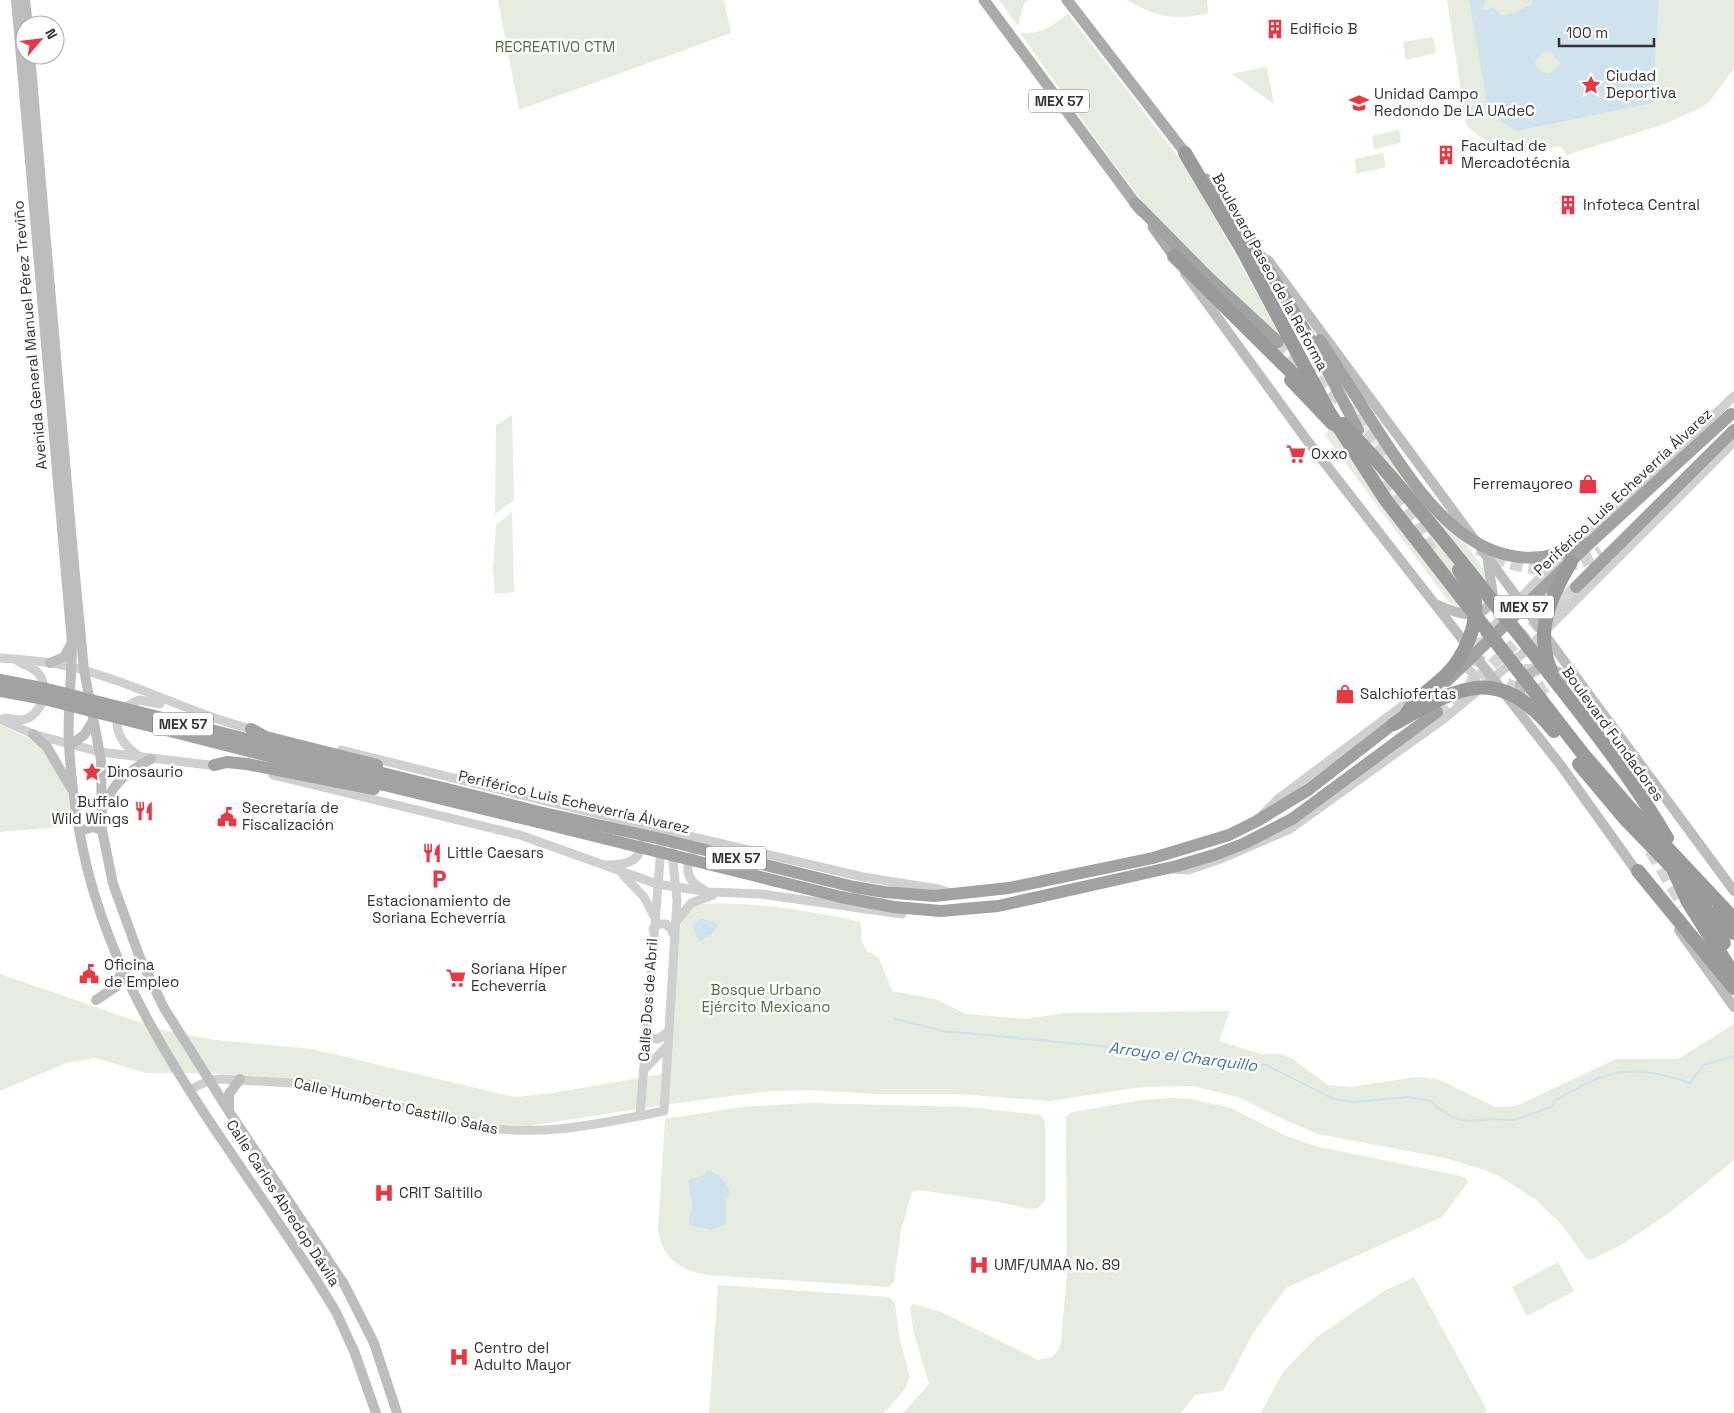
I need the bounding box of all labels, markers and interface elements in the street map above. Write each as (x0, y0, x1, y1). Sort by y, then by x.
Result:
north arrow (15, 15, 65, 65)
scale bar (1559, 15, 1654, 47)
building icon: Edificio B (1264, 18, 1286, 40)
place label: Edificio B (1290, 19, 1357, 38)
text: 100 m (1566, 23, 1608, 42)
text: N (41, 26, 62, 42)
park label: RECREATIVO CTM (495, 37, 615, 56)
place label: Ciudad Deportiva (1606, 66, 1677, 102)
place icon: Ciudad Deportiva (1580, 74, 1602, 96)
place label: Unidad Campo Redondo De LA UAdeC (1374, 84, 1535, 120)
road number: MEX 57 (1029, 90, 1089, 112)
school or university icon: Unidad Campo Redondo De LA UAdeC (1348, 92, 1370, 114)
place label: Facultad de Mercadotécnia (1461, 136, 1571, 172)
building icon: Facultad de Mercadotécnia (1435, 144, 1457, 166)
street label: Boulevard Paseo de la Reforma (1208, 170, 1333, 374)
building icon: Infoteca Central (1557, 194, 1579, 216)
place label: Infoteca Central (1583, 195, 1700, 214)
street label: Avenida General Manuel Pérez Treviño (8, 200, 51, 471)
street label: Periférico Luis Echeverría Álvarez (1530, 404, 1716, 579)
supermarket icon: Oxxo (1285, 443, 1307, 465)
place label: Oxxo (1311, 444, 1348, 463)
shop icon: Ferremayoreo (1577, 473, 1599, 495)
place label: Ferremayoreo (1473, 474, 1573, 493)
road number: MEX 57 (1494, 596, 1554, 618)
street label: Boulevard Fundadores (1558, 663, 1669, 805)
shop icon: Salchiofertas (1334, 683, 1356, 705)
place label: Salchiofertas (1360, 684, 1457, 703)
road number: MEX 57 (153, 712, 213, 736)
place icon: Dinosaurio (81, 761, 103, 783)
place label: Dinosaurio (107, 762, 183, 781)
street label: Periférico Luis Echeverría Álvarez (457, 766, 692, 837)
place label: Buffalo Wild Wings (52, 792, 129, 828)
place label: Secretaría de Fiscalización (242, 798, 339, 834)
restaurant icon: Buffalo Wild Wings (133, 800, 155, 822)
public building icon: Secretaría de Fiscalización (216, 806, 238, 828)
restaurant icon: Little Caesars (421, 842, 443, 864)
place label: Little Caesars (447, 843, 544, 862)
road number: MEX 57 (706, 846, 766, 870)
parking icon: Estacionamiento de Soriana Echeverría (428, 868, 450, 890)
place label: Estacionamiento de Soriana Echeverría (367, 891, 511, 927)
street label: Calle Dos de Abril (634, 938, 661, 1062)
place label: Oficina de Empleo (104, 955, 179, 991)
place label: Soriana Híper Echeverría (471, 959, 567, 995)
public building icon: Oficina de Empleo (78, 963, 100, 985)
supermarket icon: Soriana Híper Echeverría (445, 967, 467, 989)
park label: Bosque Urbano Ejército Mexicano (702, 980, 830, 1016)
water label: Arroyo el Charquillo (1107, 1037, 1260, 1076)
street label: Calle Humberto Castillo Salas (292, 1073, 500, 1138)
street label: Calle Carlos Abredop Dávila (222, 1116, 345, 1290)
hospital icon: CRIT Saltillo (373, 1182, 395, 1204)
place label: CRIT Saltillo (399, 1183, 483, 1202)
hospital icon: UMF/UMAA No. 89 (968, 1254, 990, 1276)
place label: UMF/UMAA No. 89 (994, 1255, 1120, 1274)
place label: Centro del Adulto Mayor (474, 1338, 572, 1374)
hospital icon: Centro del Adulto Mayor (448, 1346, 470, 1368)

